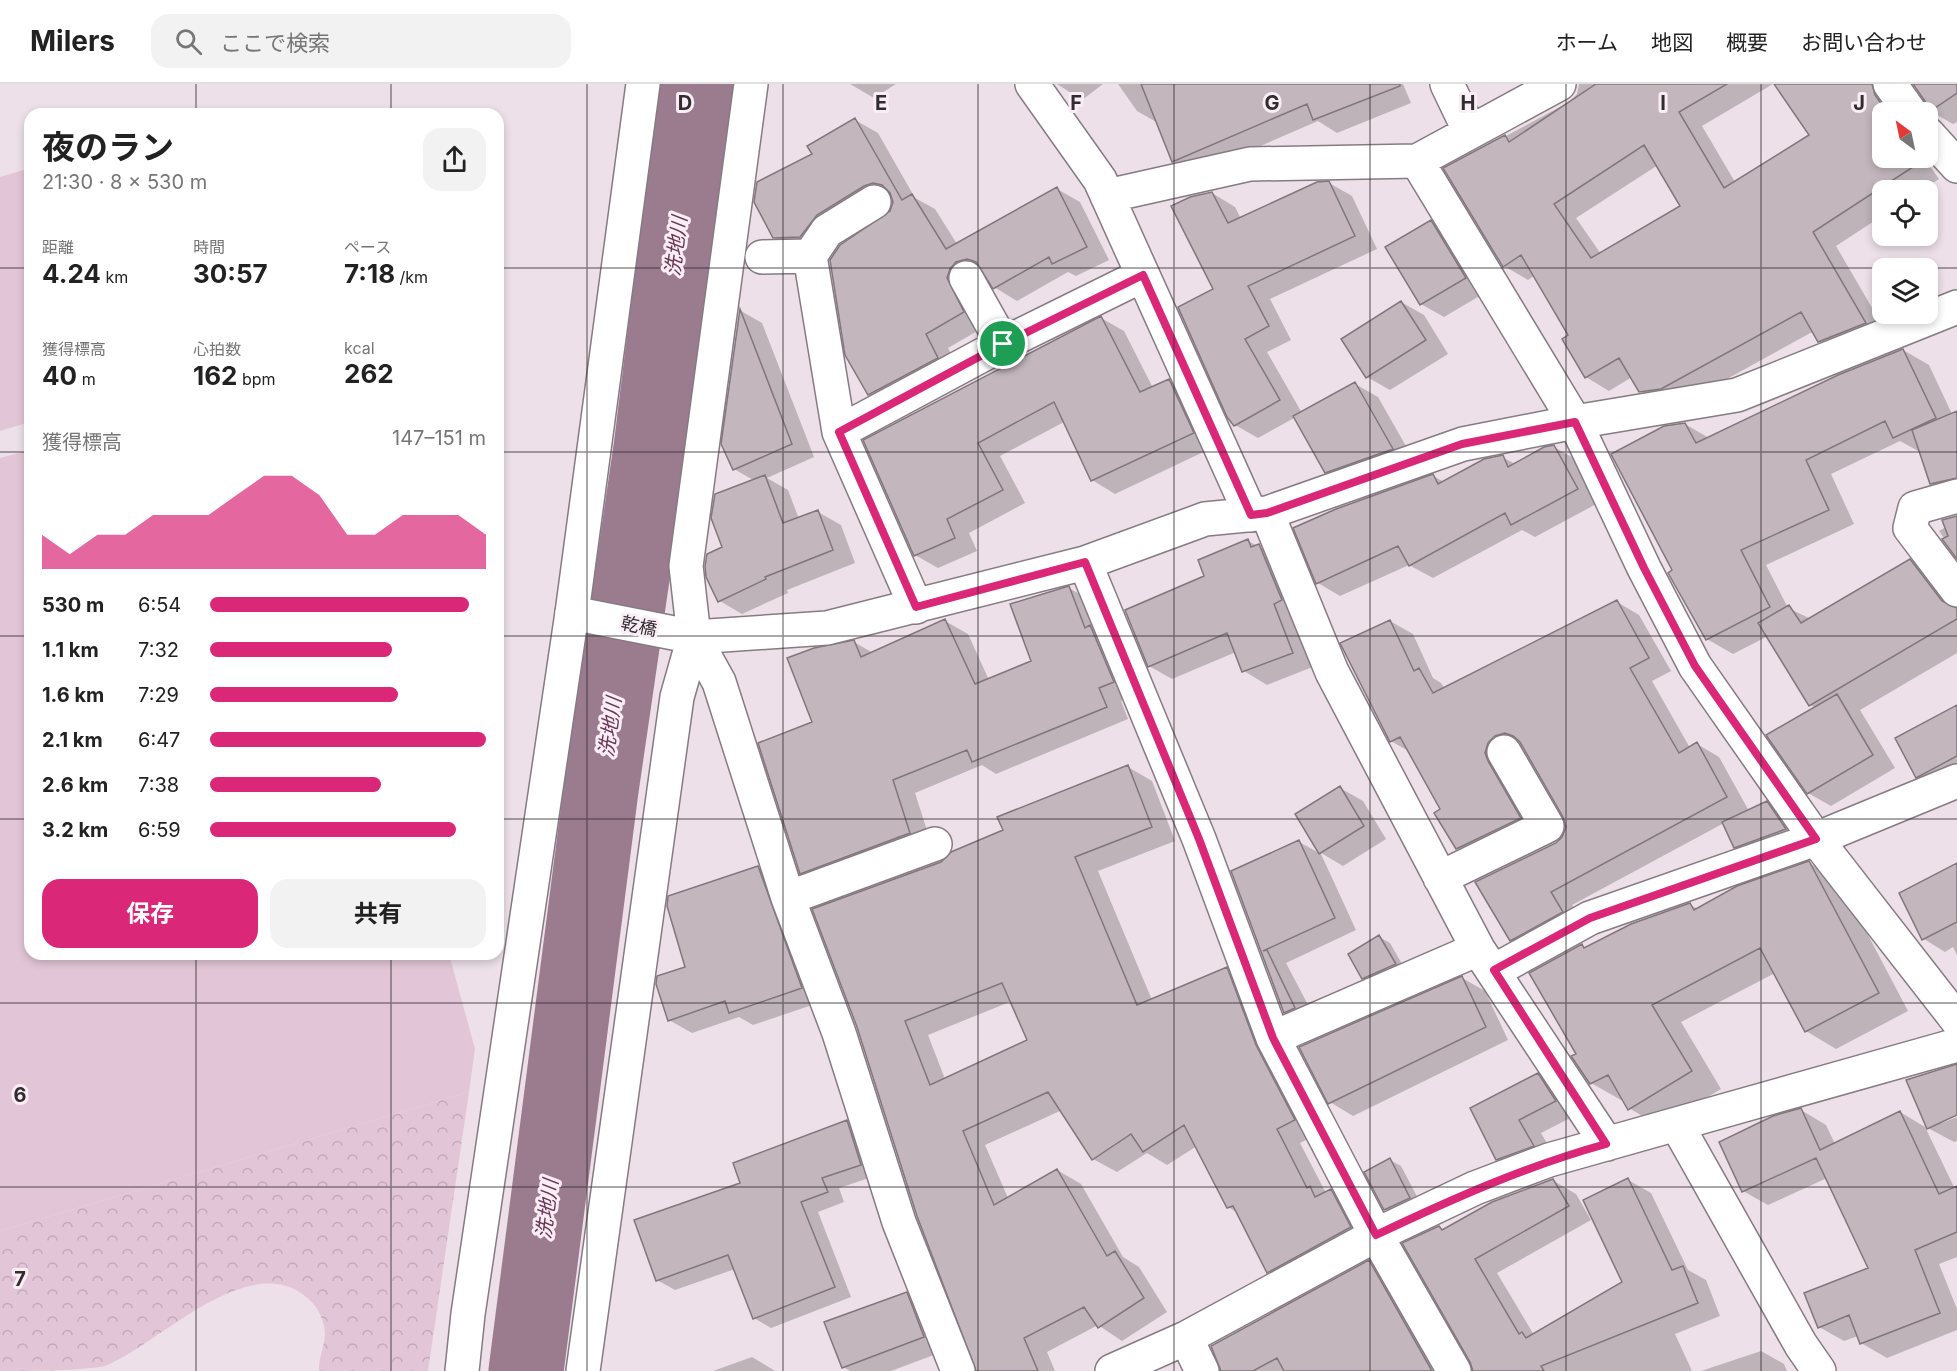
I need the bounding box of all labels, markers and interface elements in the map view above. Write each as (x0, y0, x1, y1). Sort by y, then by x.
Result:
search box (151, 14, 571, 68)
text: Milers (30, 24, 115, 58)
icon: search (172, 25, 205, 58)
text: ここで検索 (220, 30, 330, 56)
text: ホーム (1556, 30, 1618, 55)
text: 地図 (1651, 30, 1693, 55)
text: 概要 (1726, 30, 1768, 55)
text: お問い合わせ (1801, 30, 1927, 55)
text: D (678, 91, 692, 115)
text: E (875, 91, 887, 115)
text: F (1070, 91, 1082, 115)
text: G (1264, 91, 1280, 115)
text: H (1461, 91, 1475, 115)
text: I (1660, 91, 1666, 115)
text: J (1853, 91, 1865, 115)
north arrow (1872, 102, 1938, 168)
map controls (1872, 102, 1938, 324)
text: 夜のラン (42, 127, 174, 167)
button: share (423, 128, 486, 191)
text: 21:30 · 8 × 530 m (42, 170, 207, 194)
button: locate (1872, 180, 1938, 246)
water label: 洗地川 (660, 213, 692, 277)
text: 距離 (42, 237, 74, 257)
text: 時間 (193, 237, 225, 257)
text: ペース (344, 237, 391, 257)
text: 4.24 (42, 258, 101, 289)
text: 30:57 (193, 258, 268, 289)
text: 7:18 (344, 258, 395, 289)
button: layers (1872, 258, 1938, 324)
text: km (101, 267, 128, 287)
text: /km (395, 267, 428, 287)
pin (977, 318, 1028, 369)
icon: arrive (986, 327, 1019, 360)
text: kcal (344, 338, 375, 358)
text: 獲得標高 (42, 339, 106, 359)
text: 心拍数 (193, 339, 241, 359)
text: 262 (344, 358, 394, 389)
text: 40 (42, 360, 77, 391)
text: 162 (193, 360, 237, 391)
text: m (77, 369, 96, 389)
text: bpm (237, 369, 276, 389)
text: 147–151 m (392, 426, 486, 450)
text: 獲得標高 (42, 430, 122, 454)
text: 530 m (42, 593, 104, 617)
text: 6:54 (138, 593, 181, 617)
street label: 乾橋 (619, 612, 659, 640)
text: 1.1 km (42, 638, 99, 662)
text: 7:32 (138, 638, 179, 662)
text: 1.6 km (42, 683, 104, 707)
text: 7:29 (138, 683, 179, 707)
water label: 洗地川 (594, 694, 626, 758)
text: 2.1 km (42, 728, 103, 752)
text: 6:47 (138, 728, 180, 752)
text: 2.6 km (42, 773, 108, 797)
text: 7:38 (138, 773, 179, 797)
text: 3.2 km (42, 818, 108, 842)
text: 6:59 (138, 818, 181, 842)
button: 保存 (42, 879, 258, 948)
button: 共有 (270, 879, 486, 948)
text: 6 (14, 1083, 27, 1107)
water label: 洗地川 (531, 1176, 563, 1240)
text: 7 (14, 1267, 26, 1291)

